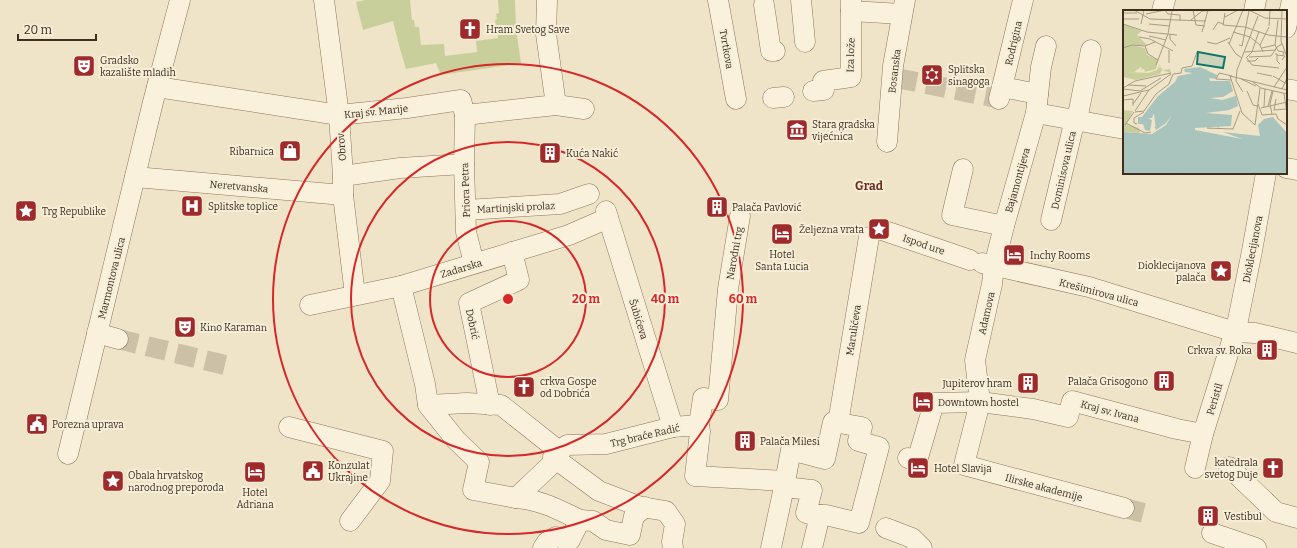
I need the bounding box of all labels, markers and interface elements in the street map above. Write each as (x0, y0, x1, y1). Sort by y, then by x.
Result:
inset map (1123, 10, 1287, 174)
scale bar (18, 16, 96, 42)
church icon: Hram Svetog Save (457, 16, 483, 42)
street label: Rodrigina (1003, 19, 1025, 67)
text: 20 m (24, 23, 53, 37)
place label: Hram Svetog Save (486, 24, 570, 36)
street label: Tvrtkova (717, 28, 736, 71)
street label: Iza lože (844, 37, 858, 73)
street label: Bosanska (886, 48, 904, 94)
theatre icon: Gradsko kazalište mladih (71, 53, 97, 79)
place label: Gradsko kazalište mladih (100, 55, 177, 79)
synagogue icon: Splitska sinagoga (919, 62, 945, 88)
place label: Splitska sinagoga (948, 64, 990, 88)
street label: Kraj sv. Marije (344, 103, 409, 121)
museum icon: Stara gradska vijećnica (784, 117, 810, 143)
place label: Stara gradska vijećnica (811, 119, 876, 143)
street label: Dominisova ulica (1049, 129, 1079, 211)
street label: Obrov (335, 132, 349, 161)
shop icon: Ribarnica (277, 138, 303, 164)
building icon: Kuća Nakić (537, 140, 563, 166)
place label: Ribarnica (229, 146, 275, 158)
street label: Bajamontijeva (1003, 146, 1033, 214)
place label: Kuća Nakić (566, 148, 618, 160)
street label: Priora Petra (459, 162, 473, 218)
street label: Neretvanska (209, 178, 269, 196)
district label: Grad (855, 179, 884, 193)
hospital icon: Splitske toplice (179, 193, 205, 219)
building icon: Palača Pavlović (704, 194, 730, 220)
place icon: Trg Republike (13, 198, 39, 224)
street label: Martinjski prolaz (477, 200, 556, 216)
place label: Splitske toplice (208, 201, 278, 213)
place label: Palača Pavlović (732, 202, 802, 214)
place label: Trg Republike (42, 206, 106, 218)
street label: Dioklecijanova (1241, 214, 1265, 284)
place icon: Željezna vrata (866, 216, 892, 242)
hotel icon: Hotel Santa Lucia (769, 221, 795, 247)
place label: Željezna vrata (799, 223, 865, 236)
street label: Narodni trg (724, 225, 746, 281)
street label: Ispod ure (901, 232, 946, 258)
street label: Marmontova ulica (96, 235, 128, 321)
hotel icon: Inchy Rooms (1001, 242, 1027, 268)
place label: Hotel Santa Lucia (755, 249, 809, 273)
place label: Inchy Rooms (1030, 250, 1090, 262)
street label: Zadarska (439, 257, 484, 281)
place icon: Dioklecijanova palača (1208, 258, 1234, 284)
place label: Dioklecijanova palača (1138, 260, 1207, 284)
street label: Krešimirova ulica (1058, 277, 1140, 309)
street label: Adamova (976, 290, 998, 336)
centre of rings (501, 292, 515, 306)
text: 20 m (572, 292, 601, 306)
text: 40 m (651, 292, 680, 306)
text: 60 m (729, 292, 758, 306)
street label: Šubićeva (626, 297, 652, 341)
street label: Marulićeva (844, 303, 864, 356)
street label: Dobrić (463, 308, 481, 341)
theatre icon: Kino Karaman (172, 314, 198, 340)
place label: Kino Karaman (200, 322, 268, 334)
building icon: Crkva sv. Roka (1254, 337, 1280, 363)
place label: Crkva sv. Roka (1187, 345, 1253, 357)
building icon: Palača Grisogono (1151, 368, 1177, 394)
building icon: Jupiterov hram (1015, 370, 1041, 396)
church icon: crkva Gospe od Dobrića (511, 374, 537, 400)
place label: crkva Gospe od Dobrića (540, 376, 597, 400)
place label: Palača Grisogono (1068, 376, 1148, 388)
place label: Jupiterov hram (941, 378, 1012, 390)
street label: Peristil (1204, 382, 1226, 417)
hotel icon: Downtown hostel (910, 389, 936, 415)
place label: Downtown hostel (938, 397, 1019, 409)
street label: Kraj sv. Ivana (1079, 398, 1141, 426)
public building icon: Porezna uprava (24, 411, 50, 437)
place label: Porezna uprava (52, 419, 124, 431)
street label: Trg braće Radić (609, 422, 681, 450)
building icon: Palača Milesi (732, 428, 758, 454)
place label: Palača Milesi (760, 436, 820, 448)
hotel icon: Hotel Slavija (905, 455, 931, 481)
church icon: katedrala svetog Duje (1260, 455, 1286, 481)
place label: katedrala svetog Duje (1205, 457, 1259, 481)
public building icon: Konzulat Ukrajine (300, 458, 326, 484)
hotel icon: Hotel Adriana (242, 459, 268, 485)
place label: Konzulat Ukrajine (328, 460, 370, 484)
place label: Hotel Slavija (934, 463, 992, 475)
place icon: Obala hrvatskog narodnog preporoda (100, 468, 126, 494)
place label: Obala hrvatskog narodnog preporoda (128, 470, 224, 494)
street label: Ilirske akademije (1004, 472, 1084, 504)
place label: Hotel Adriana (236, 487, 274, 511)
building icon: Vestibul (1195, 503, 1221, 529)
place label: Vestibul (1224, 511, 1262, 523)

